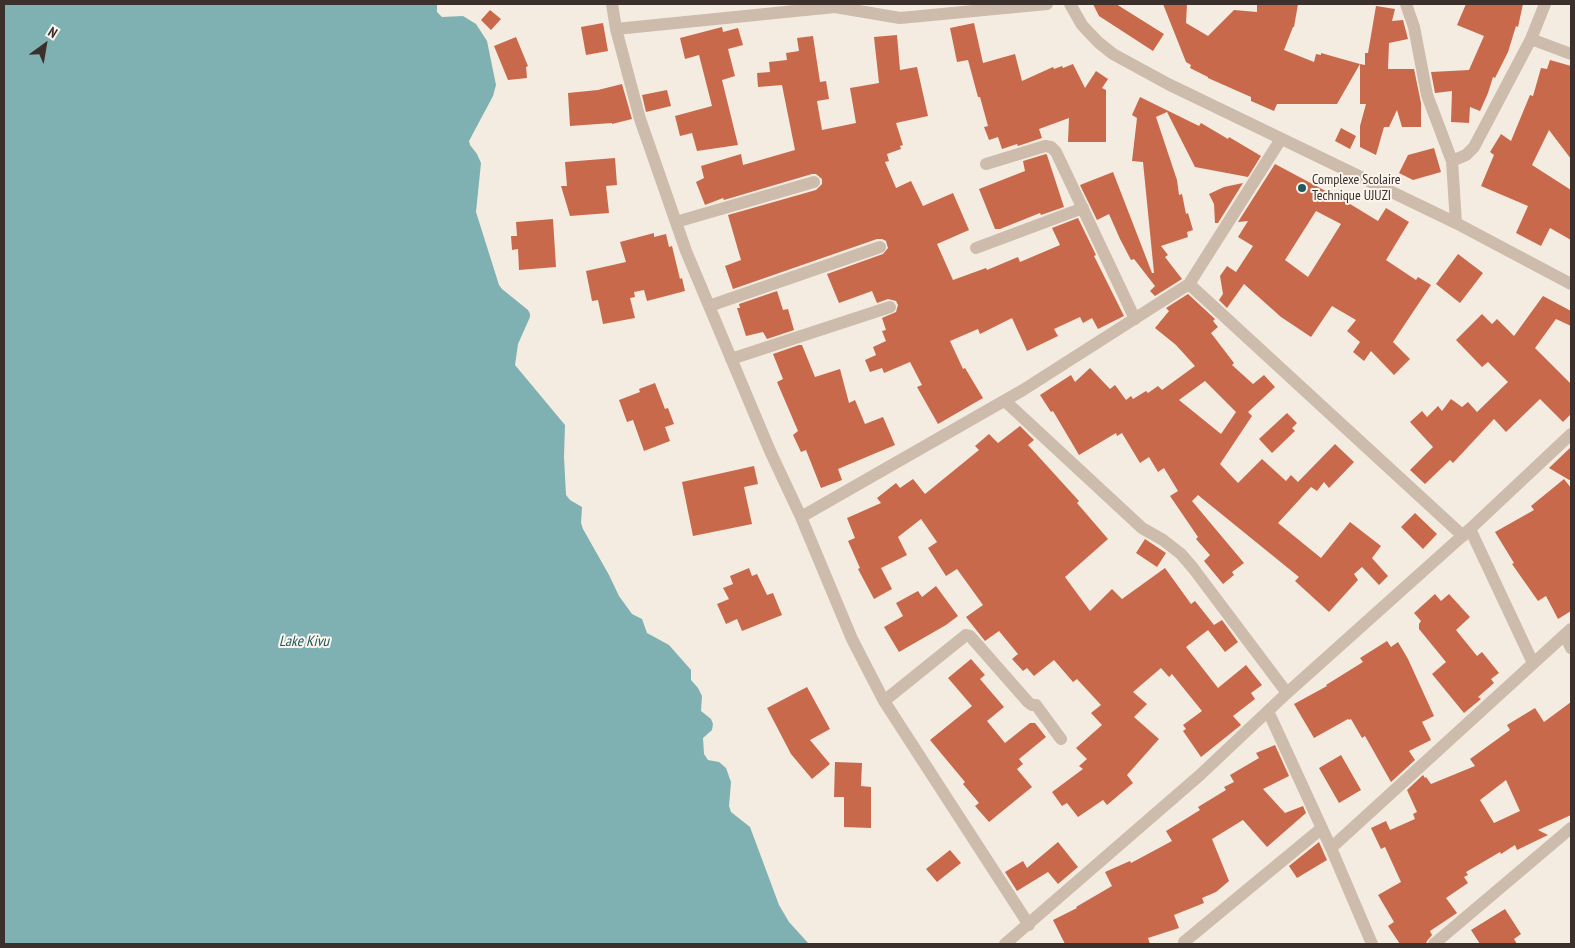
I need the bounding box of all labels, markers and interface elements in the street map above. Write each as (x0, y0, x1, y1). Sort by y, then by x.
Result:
north arrow (20, 20, 70, 70)
text: N (45, 23, 61, 42)
place label: Complexe Scolaire Technique UJUZI (1312, 172, 1401, 204)
marker: Complexe Scolaire Technique UJUZI (1296, 182, 1308, 194)
water label: Lake Kivu (279, 633, 329, 651)

